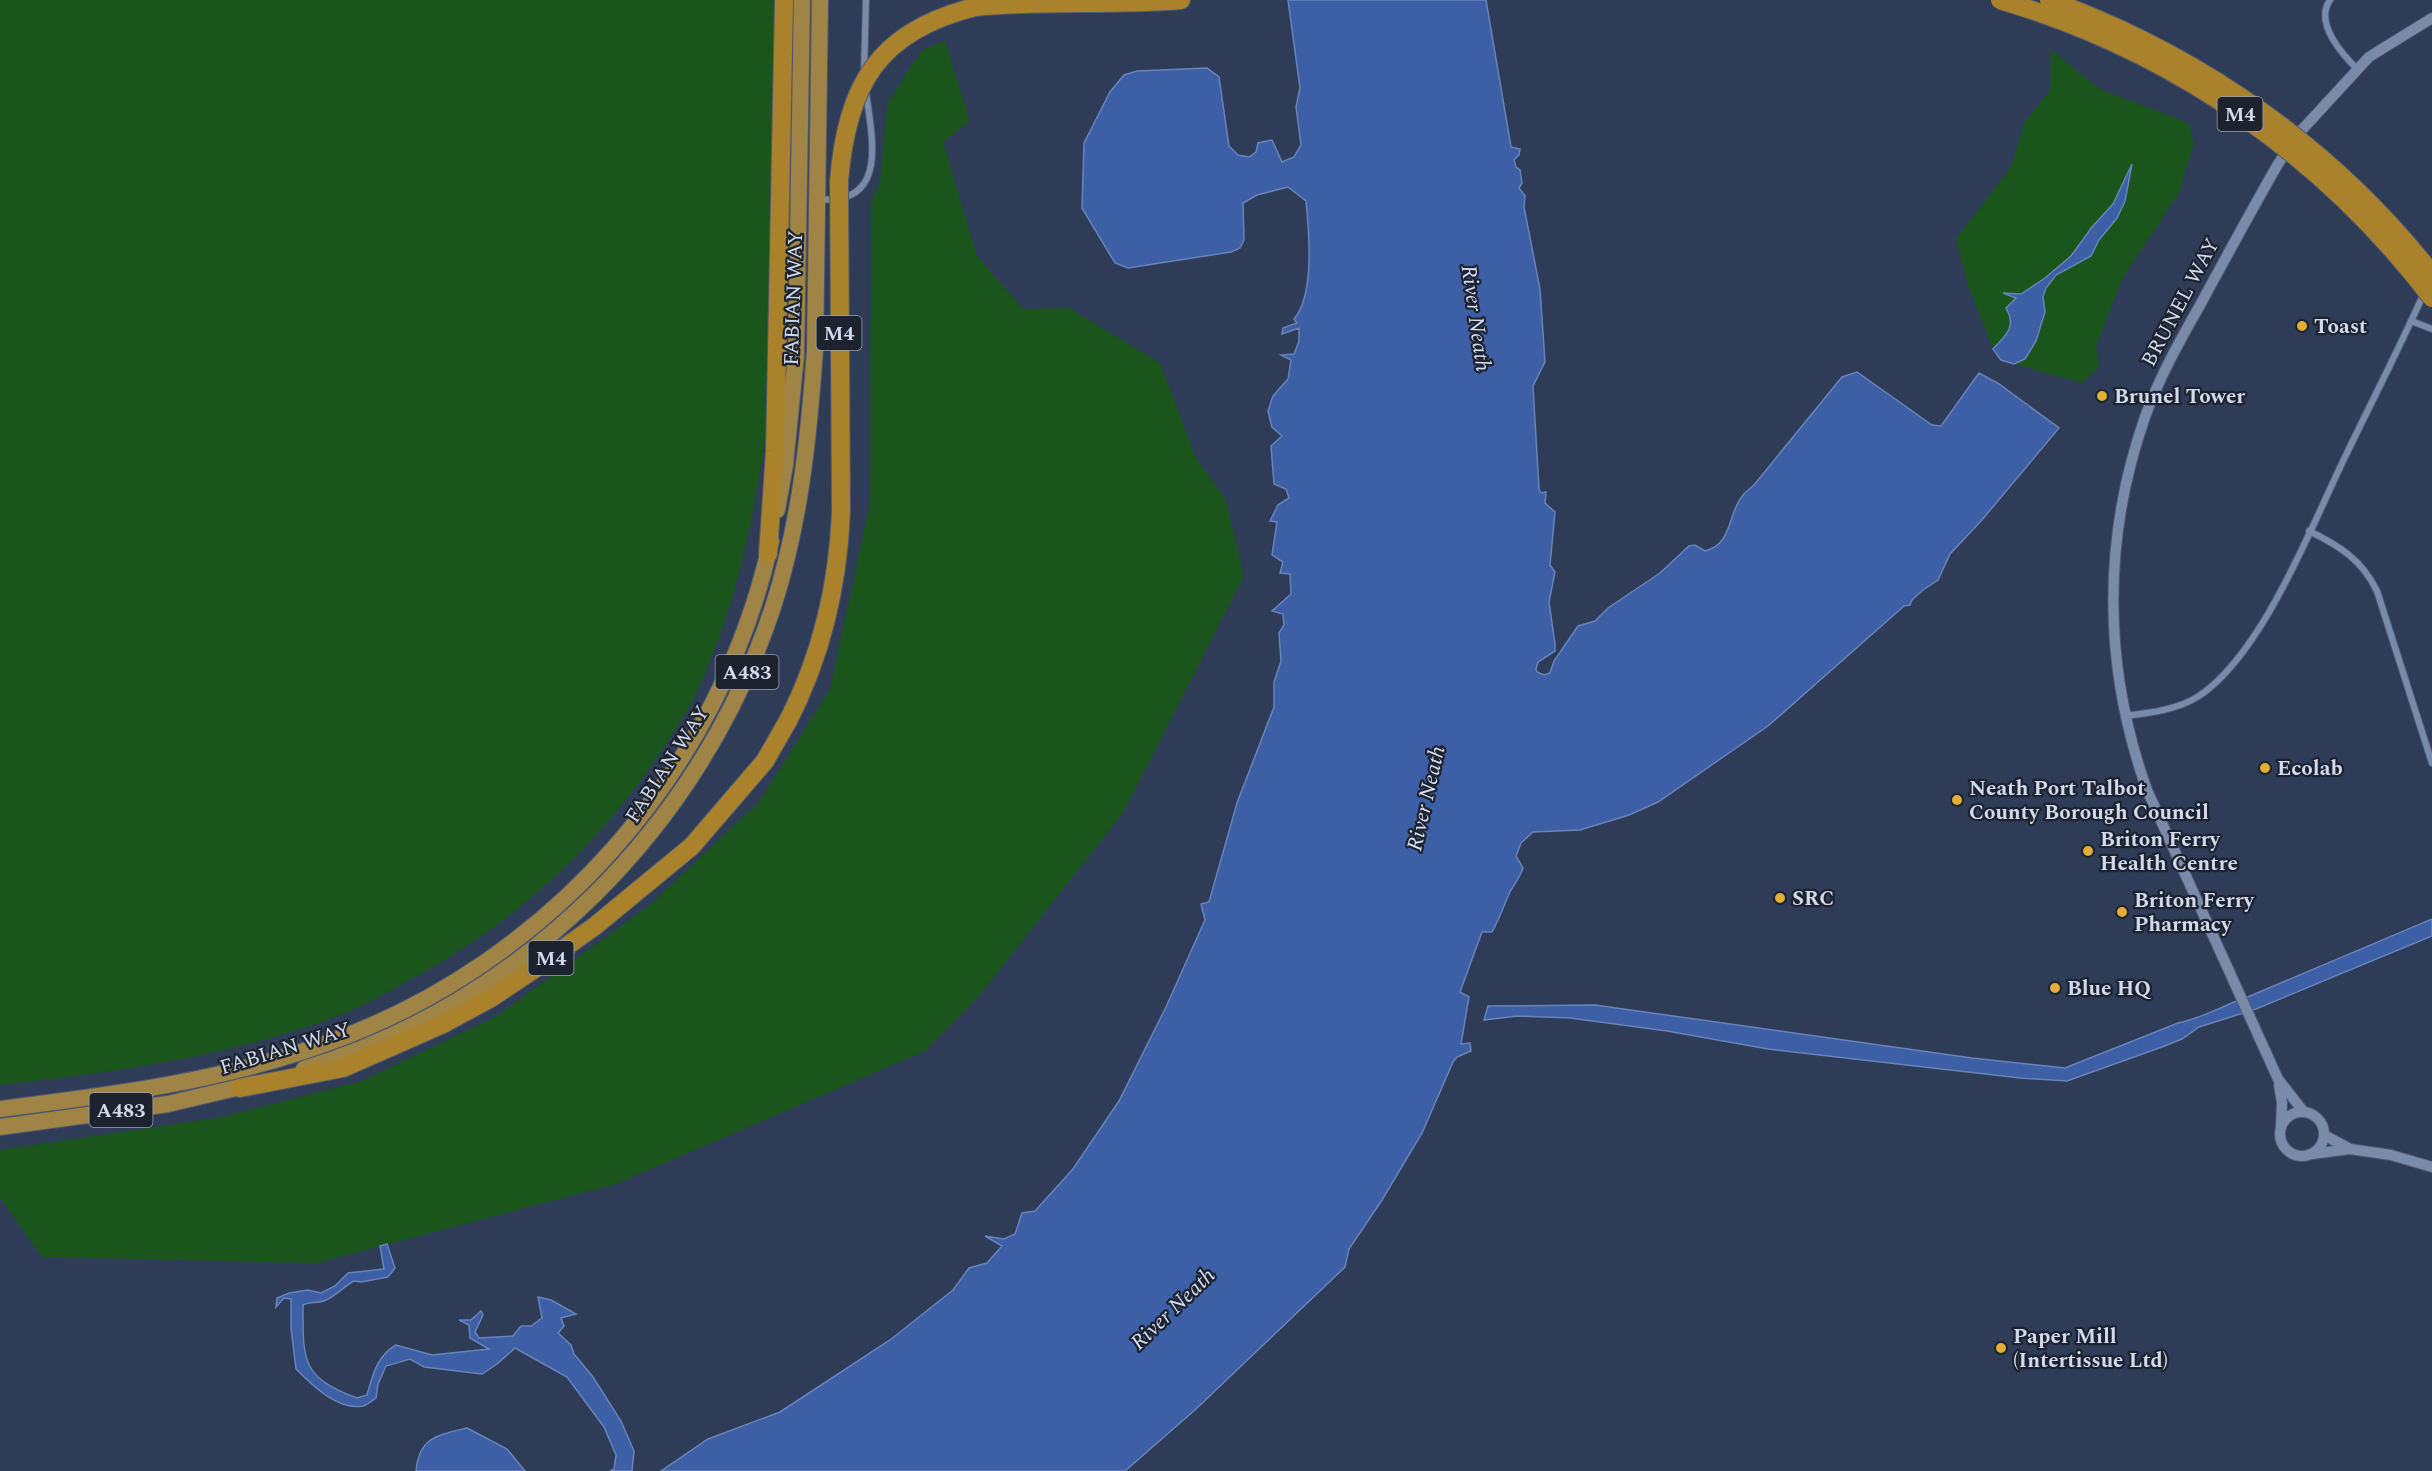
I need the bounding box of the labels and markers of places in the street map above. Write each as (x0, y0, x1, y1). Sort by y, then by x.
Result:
place label: Toast (2314, 311, 2367, 343)
marker: Toast (2295, 319, 2309, 333)
place label: Brunel Tower (2114, 381, 2245, 413)
marker: Brunel Tower (2095, 389, 2109, 403)
place label: Ecolab (2277, 753, 2343, 785)
marker: Ecolab (2258, 761, 2272, 775)
place label: Neath Port Talbot County Borough Council (1969, 773, 2209, 829)
marker: Neath Port Talbot County Borough Council (1950, 793, 1964, 807)
place label: Briton Ferry Health Centre (2100, 824, 2238, 880)
marker: Briton Ferry Health Centre (2081, 844, 2095, 858)
place label: SRC (1792, 883, 1834, 915)
place label: Briton Ferry Pharmacy (2134, 885, 2255, 941)
marker: SRC (1773, 891, 1787, 905)
marker: Briton Ferry Pharmacy (2115, 905, 2129, 919)
place label: Blue HQ (2067, 973, 2152, 1005)
marker: Blue HQ (2048, 981, 2062, 995)
place label: Paper Mill (Intertissue Ltd) (2013, 1321, 2168, 1377)
marker: Paper Mill (Intertissue Ltd) (1994, 1341, 2008, 1355)

